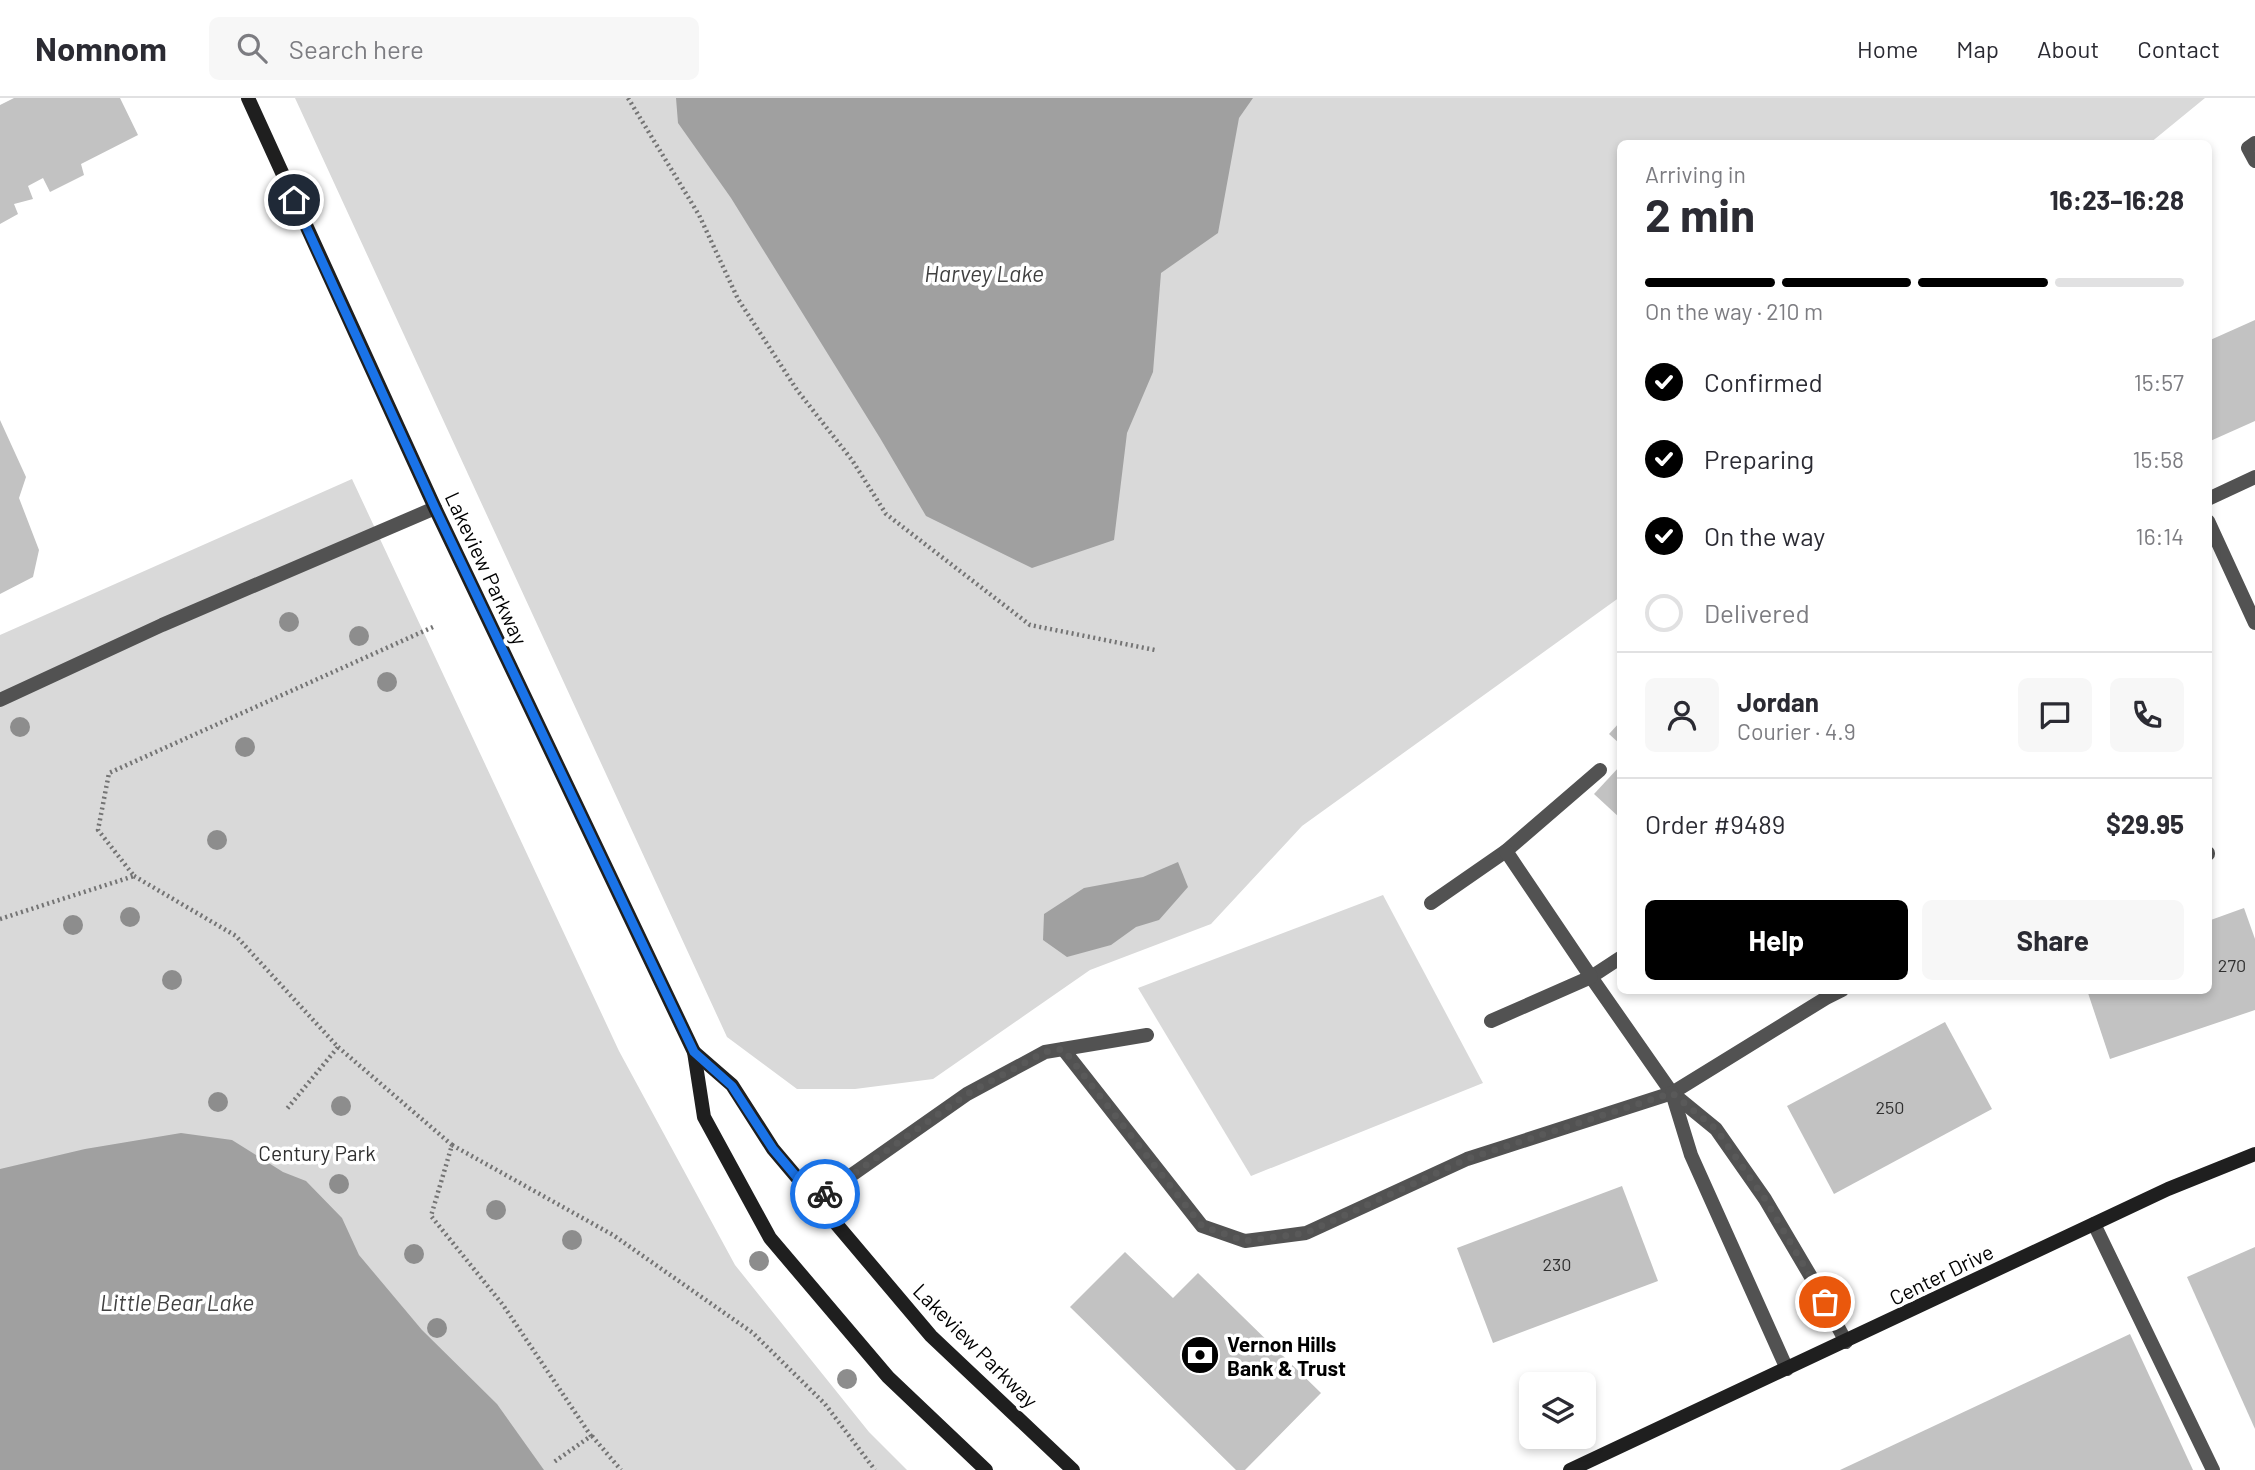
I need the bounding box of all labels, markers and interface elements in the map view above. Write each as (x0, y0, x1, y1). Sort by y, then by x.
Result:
search box (209, 17, 699, 80)
text: Nomnom (35, 28, 167, 68)
icon: search (233, 29, 271, 67)
text: Search here (289, 33, 424, 64)
text: Home (1857, 34, 1918, 63)
text: Map (1956, 34, 1999, 63)
text: About (2037, 34, 2099, 63)
text: Contact (2137, 34, 2220, 63)
text: Arriving in (1645, 160, 1746, 188)
pin (264, 170, 324, 230)
icon: home (275, 181, 313, 219)
text: 16:23–16:28 (2050, 184, 2184, 215)
text: 2 min (1645, 186, 1755, 241)
water label: Harvey Lake (924, 259, 1044, 287)
text: On the way · 210 m (1645, 297, 1823, 325)
icon: check (1645, 363, 1683, 401)
text: Confirmed (1704, 366, 1823, 397)
text: 15:57 (2134, 368, 2184, 396)
icon: check (1645, 440, 1683, 478)
text: Preparing (1704, 443, 1814, 474)
text: 15:58 (2133, 445, 2184, 473)
street label: Lakeview Parkway (441, 488, 533, 649)
icon: check (1645, 517, 1683, 555)
text: On the way (1704, 520, 1825, 551)
text: 16:14 (2136, 522, 2184, 550)
text: Delivered (1704, 597, 1810, 628)
button: person (1645, 678, 1719, 752)
button: chat (2018, 678, 2092, 752)
button: phone (2110, 678, 2184, 752)
text: Jordan (1737, 686, 1819, 717)
text: Courier · 4.9 (1737, 717, 1856, 745)
text: Order #9489 (1645, 808, 1785, 839)
text: $29.95 (2106, 808, 2184, 839)
button: Help (1645, 900, 1908, 980)
button: Share (1922, 900, 2184, 980)
house number: 270 (2218, 954, 2246, 976)
house number: 250 (1875, 1096, 1905, 1118)
park label: Century Park (258, 1140, 376, 1165)
courier (790, 1159, 860, 1229)
icon: bike (806, 1175, 844, 1213)
street label: Center Drive (1885, 1238, 1997, 1310)
house number: 230 (1543, 1253, 1571, 1275)
pin (1795, 1272, 1855, 1332)
street label: Lakeview Parkway (909, 1278, 1044, 1413)
icon: bag (1806, 1283, 1844, 1321)
water label: Little Bear Lake (100, 1288, 254, 1316)
place label: Vernon Hills Bank & Trust (1227, 1331, 1346, 1380)
bank icon: Vernon Hills Bank & Trust (1179, 1334, 1221, 1376)
map controls (1519, 1372, 1596, 1449)
button: layers (1519, 1372, 1596, 1449)

